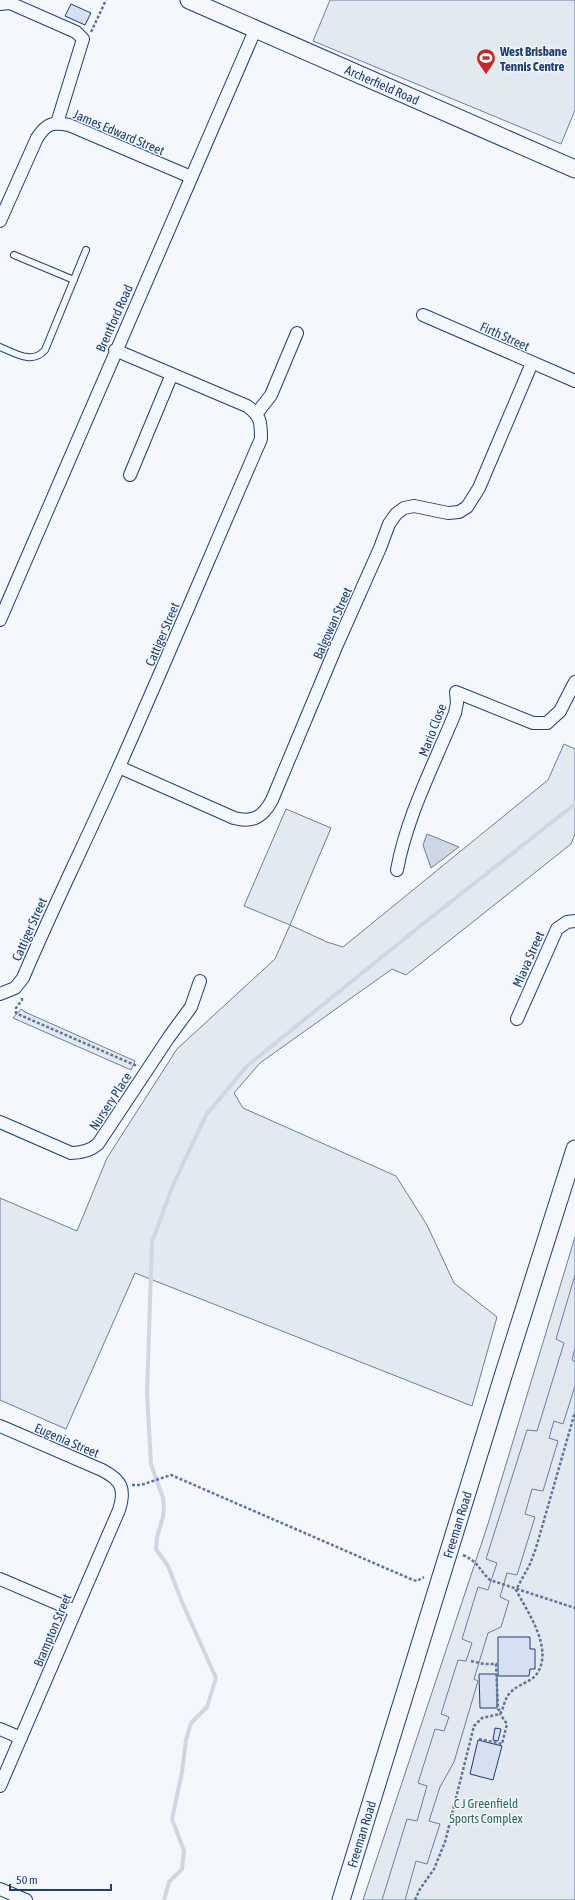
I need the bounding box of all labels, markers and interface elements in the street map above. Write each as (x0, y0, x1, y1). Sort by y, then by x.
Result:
place label: West Brisbane Tennis Centre (499, 44, 567, 74)
sports icon: West Brisbane Tennis Centre (475, 47, 497, 75)
street label: Archerfield Road (343, 62, 422, 108)
street label: James Edward Street (71, 107, 167, 159)
street label: Brentford Road (93, 282, 136, 354)
street label: Firth Street (478, 319, 532, 354)
street label: Balgowan Street (310, 585, 355, 661)
street label: Cattiger Street (142, 600, 183, 668)
street label: Mario Close (416, 702, 449, 759)
street label: Cattiger Street (9, 895, 50, 963)
street label: Miava Street (510, 929, 547, 989)
street label: Nursery Place (86, 1070, 135, 1133)
street label: Eugenia Street (32, 1420, 102, 1461)
street label: Freeman Road (440, 1490, 475, 1560)
street label: Brampton Street (30, 1591, 75, 1669)
park label: C J Greenfield Sports Complex (449, 1796, 523, 1826)
street label: Freeman Road (345, 1799, 379, 1869)
scale bar (10, 1866, 111, 1892)
text: 50 m (16, 1873, 38, 1887)

